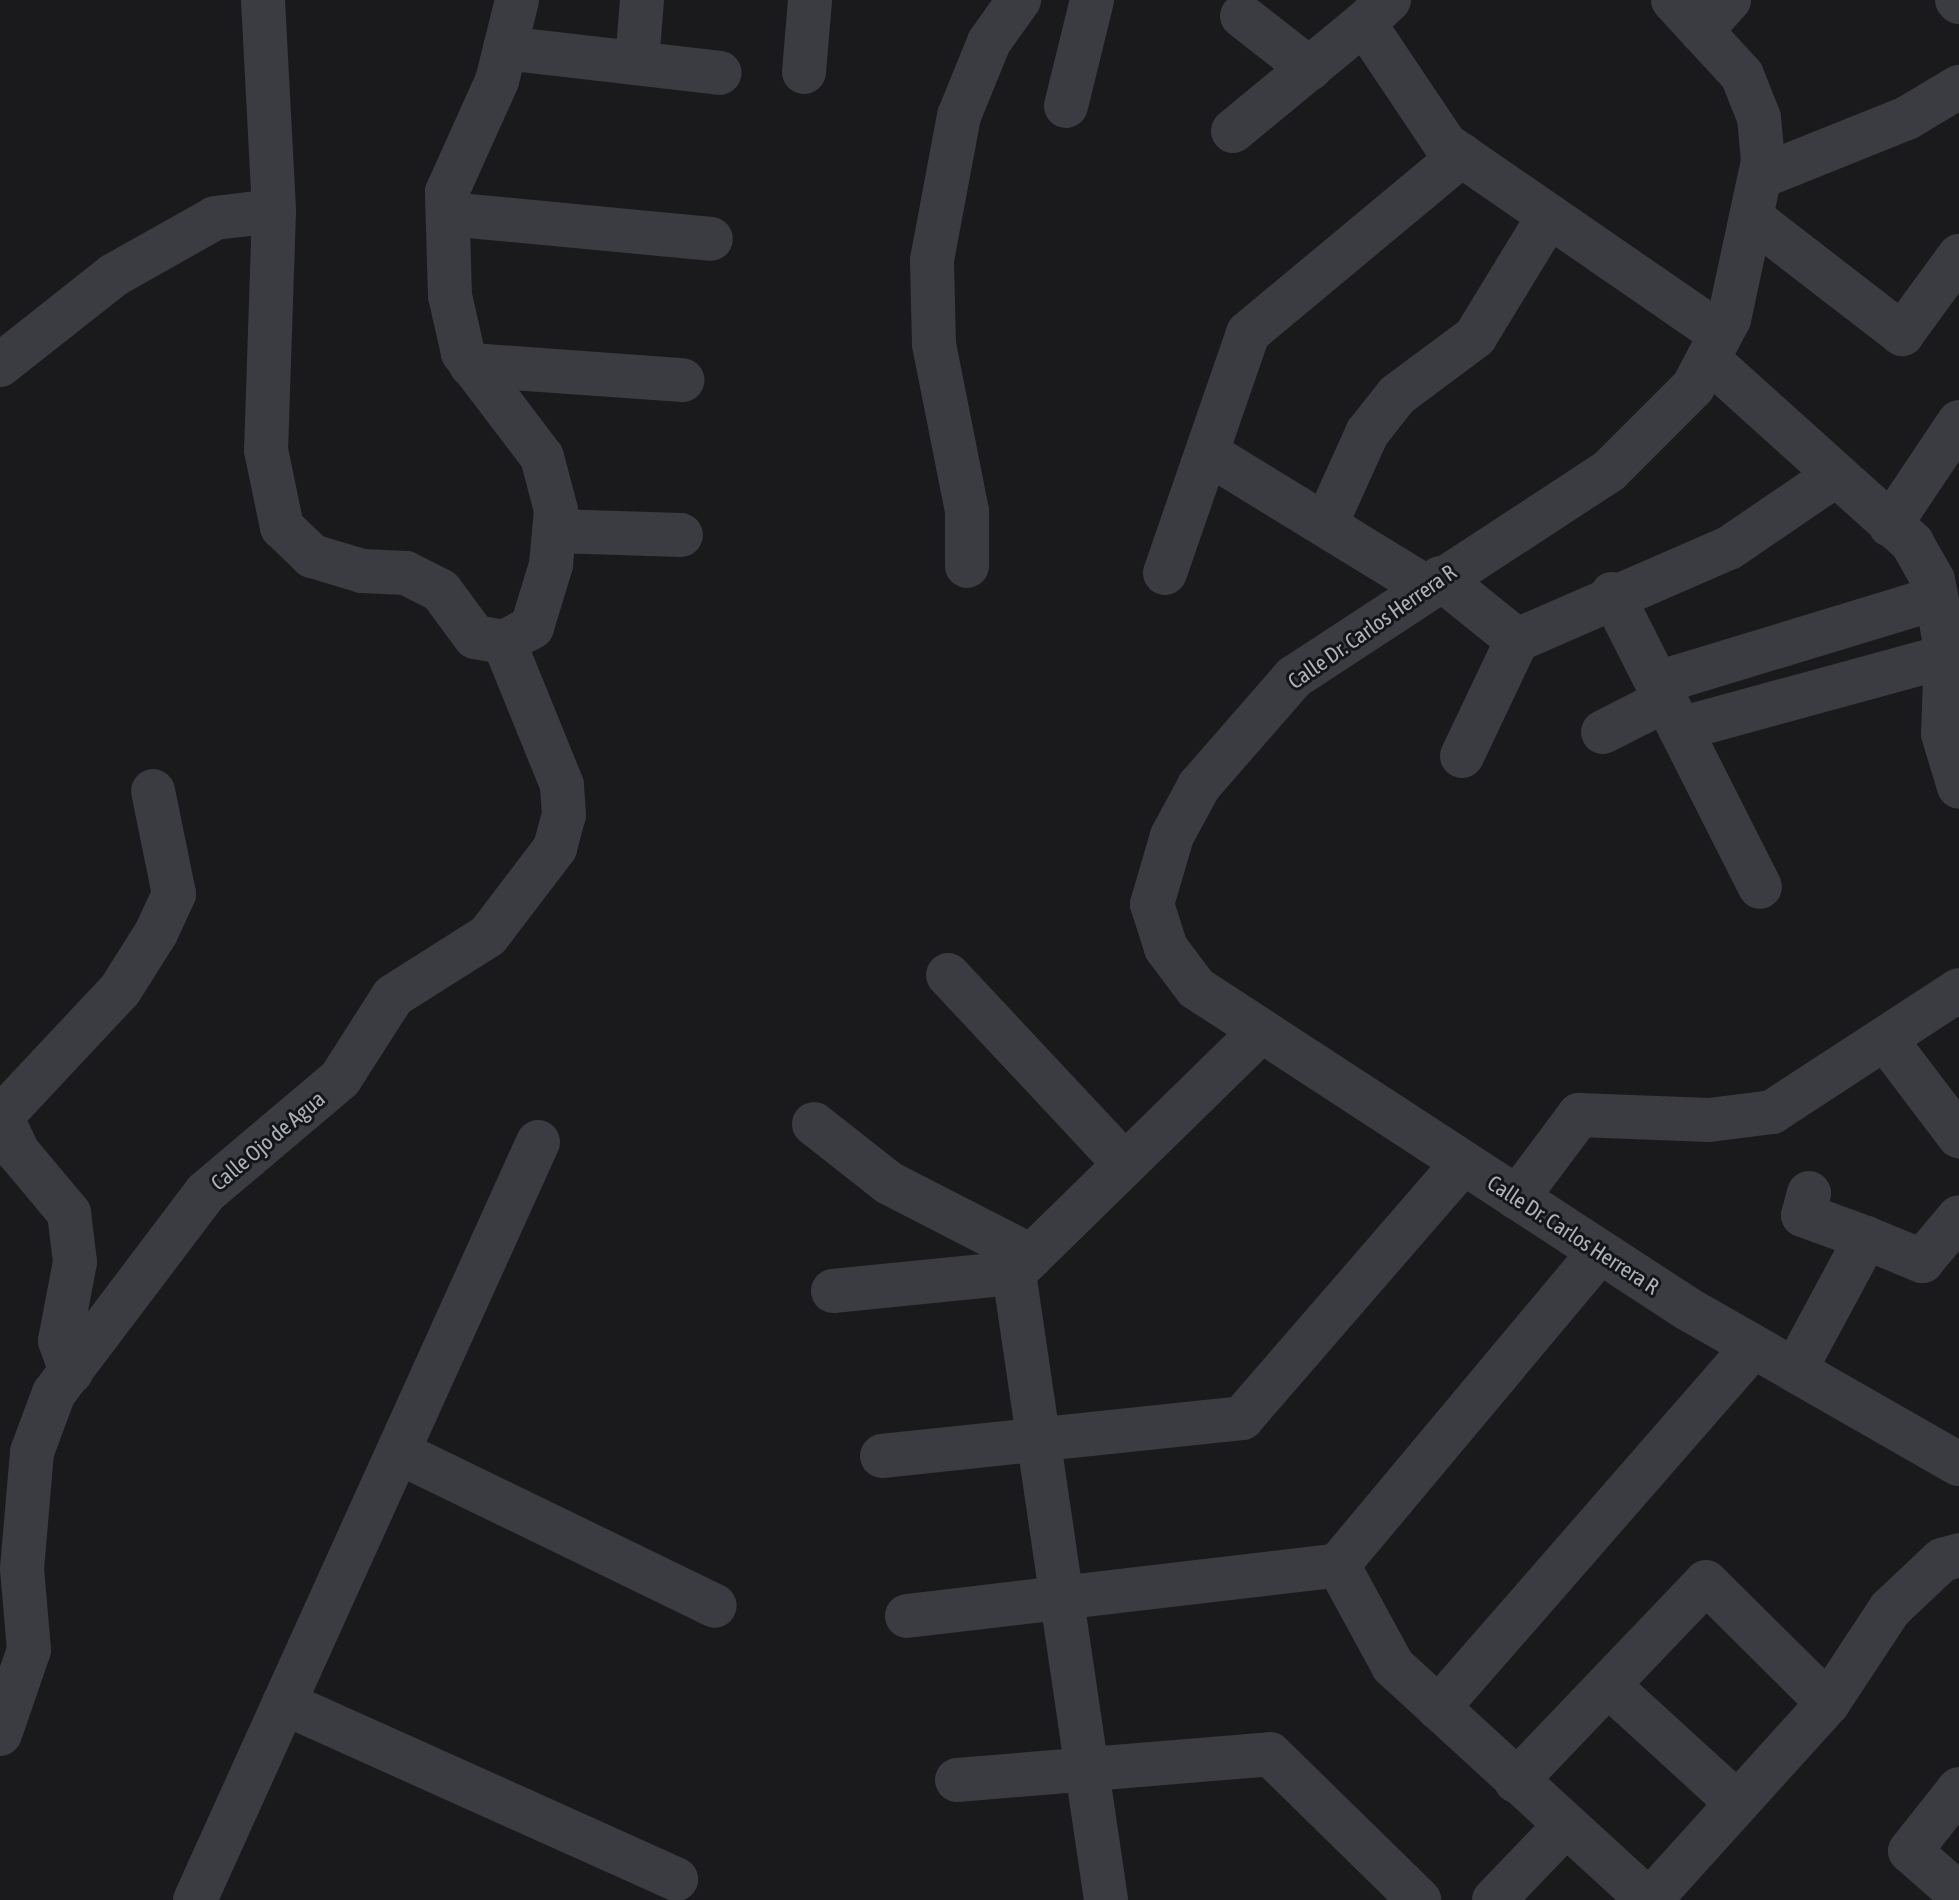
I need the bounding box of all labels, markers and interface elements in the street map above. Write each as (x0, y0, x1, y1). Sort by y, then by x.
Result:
street label: Calle Dr. Carlos Herrera R (1283, 559, 1461, 695)
street label: Calle Ojo de Agua (206, 1086, 330, 1196)
street label: Calle Dr. Carlos Herrera R (1482, 1170, 1664, 1300)

